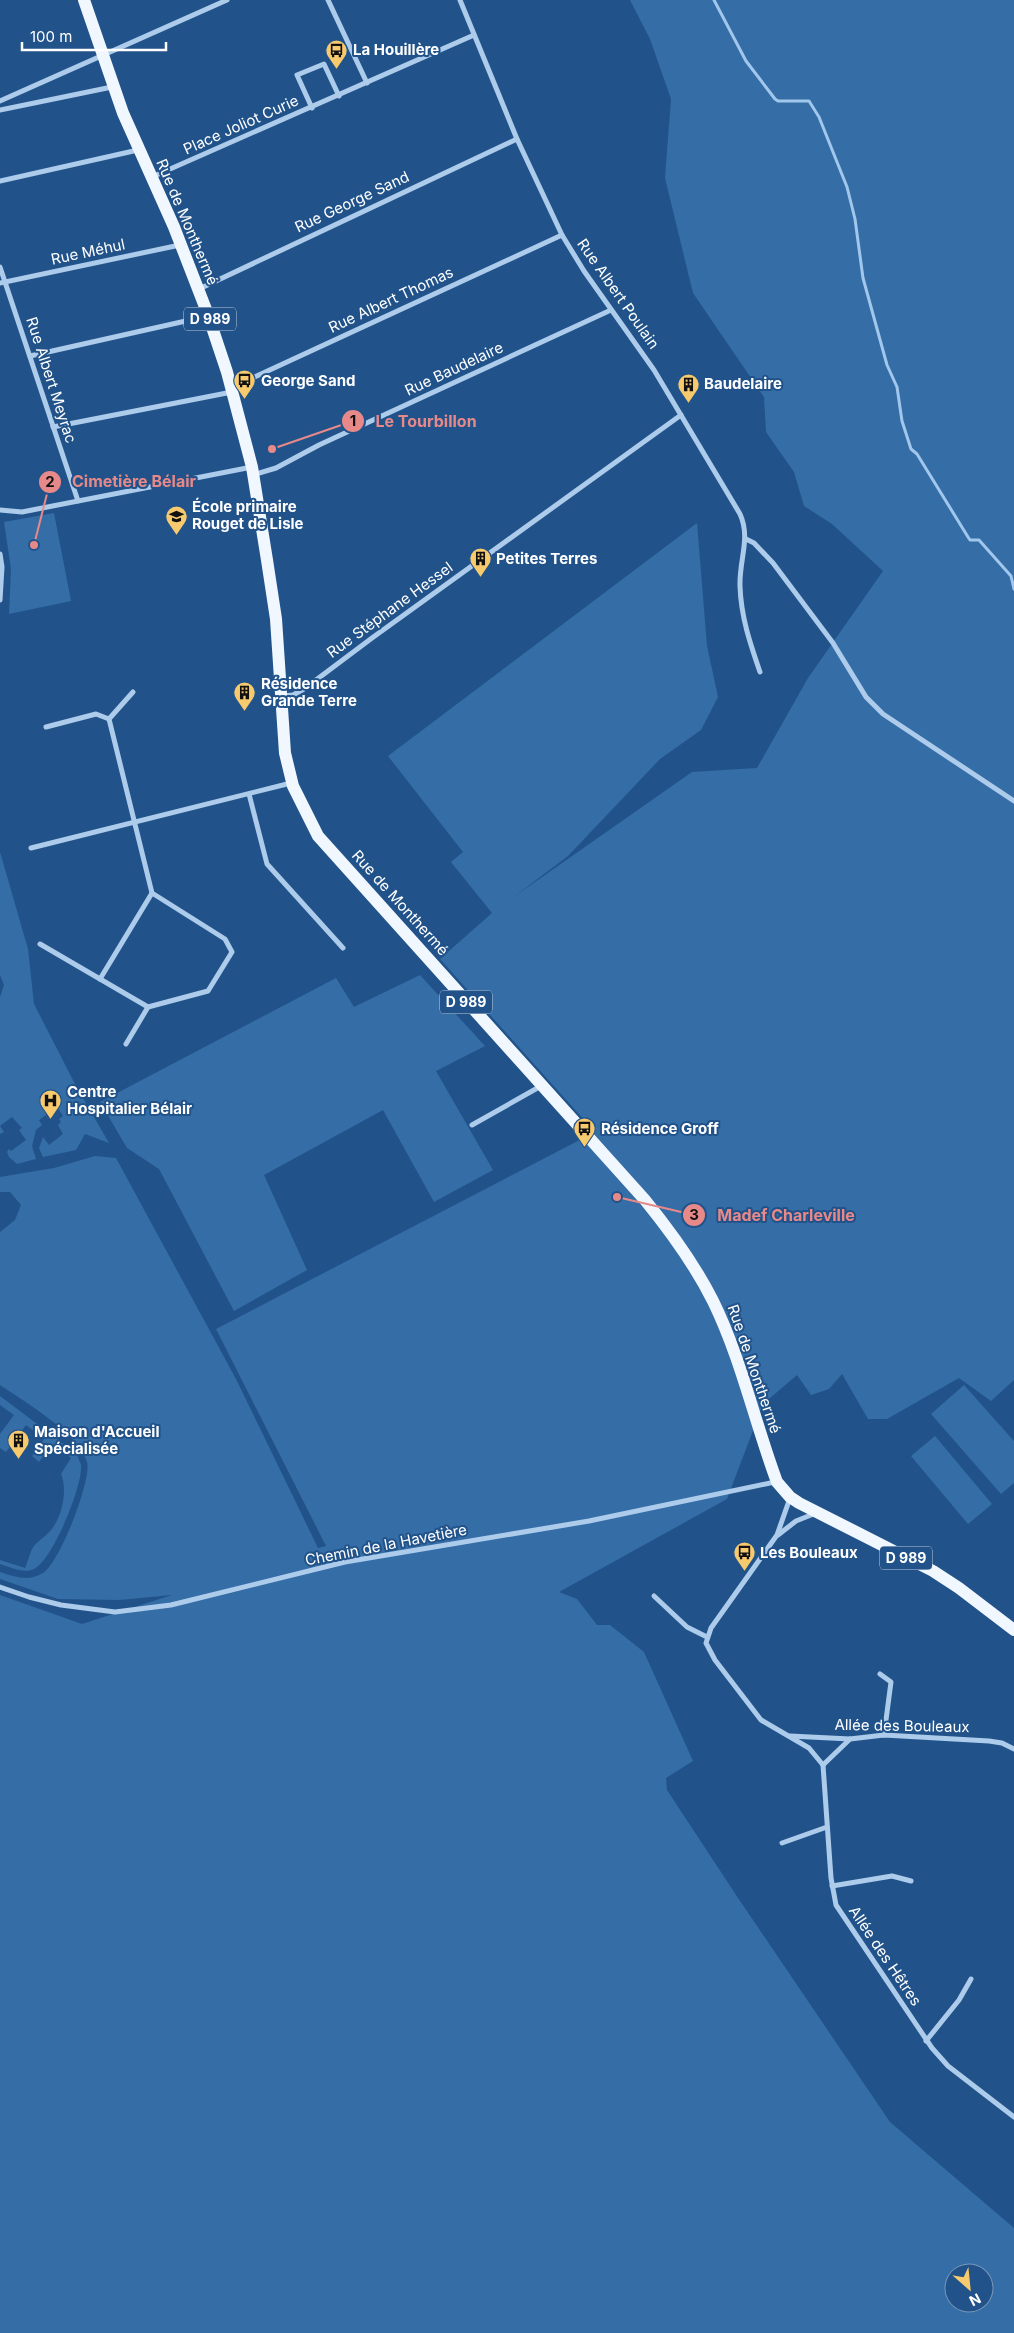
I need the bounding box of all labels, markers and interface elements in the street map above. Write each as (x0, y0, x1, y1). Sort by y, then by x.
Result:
scale bar (22, 20, 166, 52)
text: 100 m (30, 27, 72, 46)
bus stop icon: La Houillère (325, 38, 349, 69)
place label: La Houillère (353, 40, 439, 59)
street label: Place Joliot Curie (180, 91, 301, 158)
street label: Rue de Monthermé (152, 156, 223, 288)
street label: Rue George Sand (292, 167, 412, 236)
street label: Rue Méhul (49, 234, 127, 269)
street label: Rue Albert Poulain (573, 235, 664, 353)
street label: Rue Albert Thomas (325, 262, 456, 337)
road number: D 989 (184, 308, 236, 330)
street label: Rue Albert Meyrac (22, 314, 81, 445)
street label: Rue Baudelaire (402, 337, 506, 400)
bus stop icon: George Sand (233, 369, 257, 400)
place label: George Sand (261, 371, 355, 390)
building icon: Baudelaire (676, 372, 700, 403)
place label: Baudelaire (704, 374, 782, 393)
callout: Le Tourbillon (341, 406, 487, 437)
text: 1 (350, 411, 356, 430)
text: Le Tourbillon (375, 411, 477, 431)
callout: Cimetière Bélair (37, 466, 206, 497)
text: Cimetière Bélair (72, 471, 197, 491)
text: 2 (45, 472, 55, 491)
place label: École primaire Rouget de Lisle (192, 497, 304, 533)
school or university icon: École primaire Rouget de Lisle (164, 504, 188, 535)
building icon: Petites Terres (468, 547, 492, 578)
place label: Petites Terres (496, 549, 597, 568)
street label: Rue Stéphane Hessel (323, 558, 456, 662)
place label: Résidence Grande Terre (261, 674, 357, 710)
building icon: Résidence Grande Terre (233, 681, 257, 712)
street label: Rue de Monthermé (348, 846, 453, 959)
road number: D 989 (440, 990, 492, 1014)
place label: Centre Hospitalier Bélair (67, 1082, 192, 1118)
hospital icon: Centre Hospitalier Bélair (39, 1089, 63, 1120)
bus stop icon: Résidence Groff (573, 1117, 597, 1148)
place label: Résidence Groff (601, 1119, 719, 1138)
callout: Madef Charleville (682, 1200, 864, 1231)
text: 3 (689, 1205, 699, 1224)
text: Madef Charleville (717, 1205, 855, 1225)
street label: Rue de Monthermé (723, 1302, 785, 1436)
place label: Maison d'Accueil Spécialisée (34, 1422, 160, 1458)
building icon: Maison d'Accueil Spécialisée (6, 1429, 30, 1460)
street label: Chemin de la Havetière (303, 1519, 468, 1570)
bus stop icon: Les Bouleaux (732, 1541, 756, 1572)
place label: Les Bouleaux (760, 1543, 858, 1562)
road number: D 989 (880, 1546, 932, 1570)
street label: Allée des Bouleaux (834, 1715, 970, 1736)
street label: Allée des Hêtres (845, 1902, 926, 2009)
north arrow (944, 2263, 994, 2313)
text: N (967, 2290, 984, 2310)

